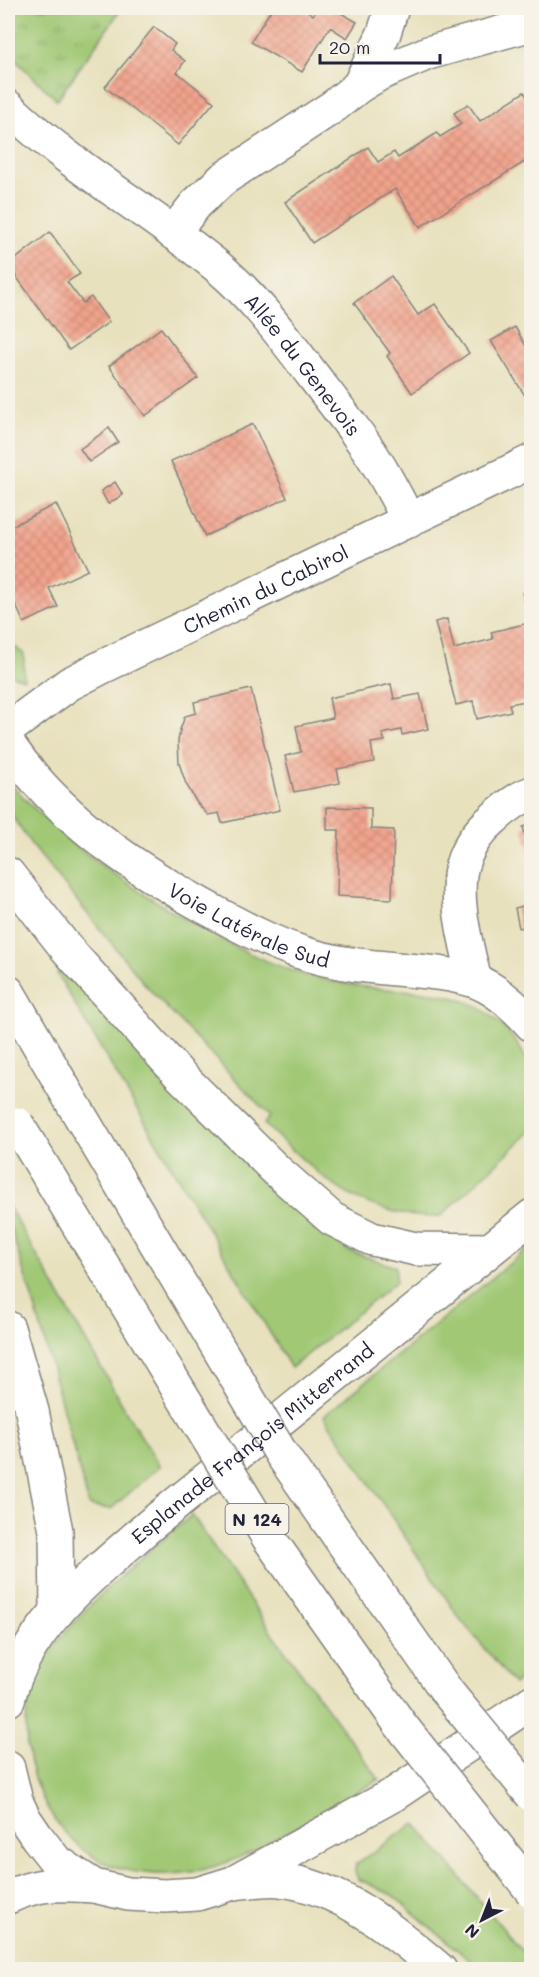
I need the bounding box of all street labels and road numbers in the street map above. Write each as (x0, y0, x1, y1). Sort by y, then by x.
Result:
street label: Allée du Genevois (239, 288, 367, 441)
street label: Chemin du Cabirol (178, 538, 352, 639)
street label: Voie Latérale Sud (164, 876, 332, 973)
street label: Esplanade François Mitterrand (125, 1337, 379, 1549)
road number: N 124 (226, 1504, 288, 1534)

